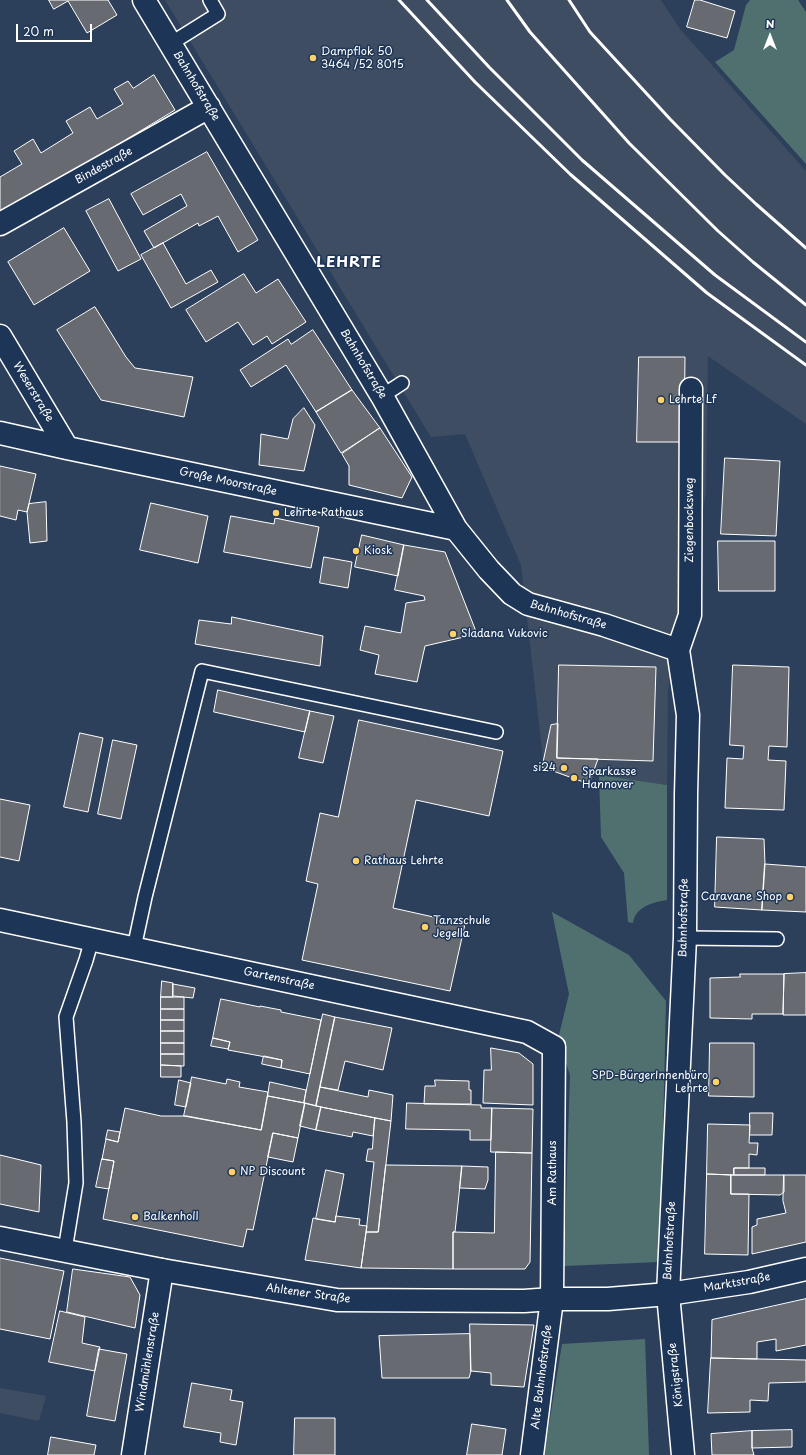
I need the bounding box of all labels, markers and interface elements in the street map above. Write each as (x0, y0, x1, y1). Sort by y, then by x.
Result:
text: N (766, 15, 774, 32)
scale bar (18, 16, 94, 42)
north arrow (750, 16, 790, 56)
text: 20 m (23, 22, 54, 40)
place label: Dampflok 50 3464 /52 8015 (321, 45, 404, 71)
street label: Bahnhofstraße (170, 49, 222, 123)
marker: Dampflok 50 3464 /52 8015 (308, 53, 318, 63)
street label: Bindestraße (73, 145, 135, 187)
district label: LEHRTE (316, 254, 382, 272)
street label: Bahnhofstraße (337, 327, 389, 401)
street label: Weserstraße (10, 360, 56, 424)
place label: Lehrte Lf (669, 393, 716, 407)
marker: Lehrte Lf (656, 395, 666, 405)
street label: Große Moorstraße (178, 465, 278, 499)
street label: Ziegenbocksweg (683, 477, 697, 563)
place label: Lehrte Rathaus (284, 506, 364, 520)
marker: Lehrte Rathaus (271, 508, 281, 518)
place label: Kiosk (364, 544, 392, 558)
marker: Kiosk (351, 546, 361, 556)
street label: Bahnhofstraße (528, 598, 608, 632)
place label: Sladana Vukovic (461, 627, 548, 641)
marker: Sladana Vukovic (448, 629, 458, 639)
place label: si24 (533, 761, 556, 775)
marker: si24 (559, 763, 569, 773)
place label: Sparkasse Hannover (582, 765, 636, 791)
marker: Sparkasse Hannover (569, 773, 579, 783)
place label: Rathaus Lehrte (364, 854, 444, 868)
marker: Rathaus Lehrte (351, 856, 361, 866)
street label: Bahnhofstraße (677, 878, 691, 958)
place label: Caravane Shop (701, 890, 782, 904)
marker: Caravane Shop (785, 892, 795, 902)
place label: Tanzschule Jegella (433, 914, 491, 940)
marker: Tanzschule Jegella (420, 922, 430, 932)
street label: Gartenstraße (242, 965, 316, 993)
place label: SPD-BürgerInnenbüro Lehrte (592, 1069, 708, 1095)
marker: SPD-BürgerInnenbüro Lehrte (711, 1077, 721, 1087)
street label: Am Rathaus (546, 1141, 560, 1205)
place label: NP Discount (240, 1165, 305, 1179)
marker: NP Discount (227, 1167, 237, 1177)
street label: Bahnhofstraße (661, 1201, 679, 1281)
place label: Balkenholl (143, 1210, 198, 1224)
marker: Balkenholl (130, 1212, 140, 1222)
street label: Marktstraße (703, 1271, 771, 1295)
street label: Ahltener Straße (265, 1282, 351, 1306)
street label: Windmühlenstraße (134, 1311, 162, 1413)
street label: Alte Bahnhofstraße (529, 1324, 555, 1430)
street label: Königstraße (666, 1342, 686, 1408)

